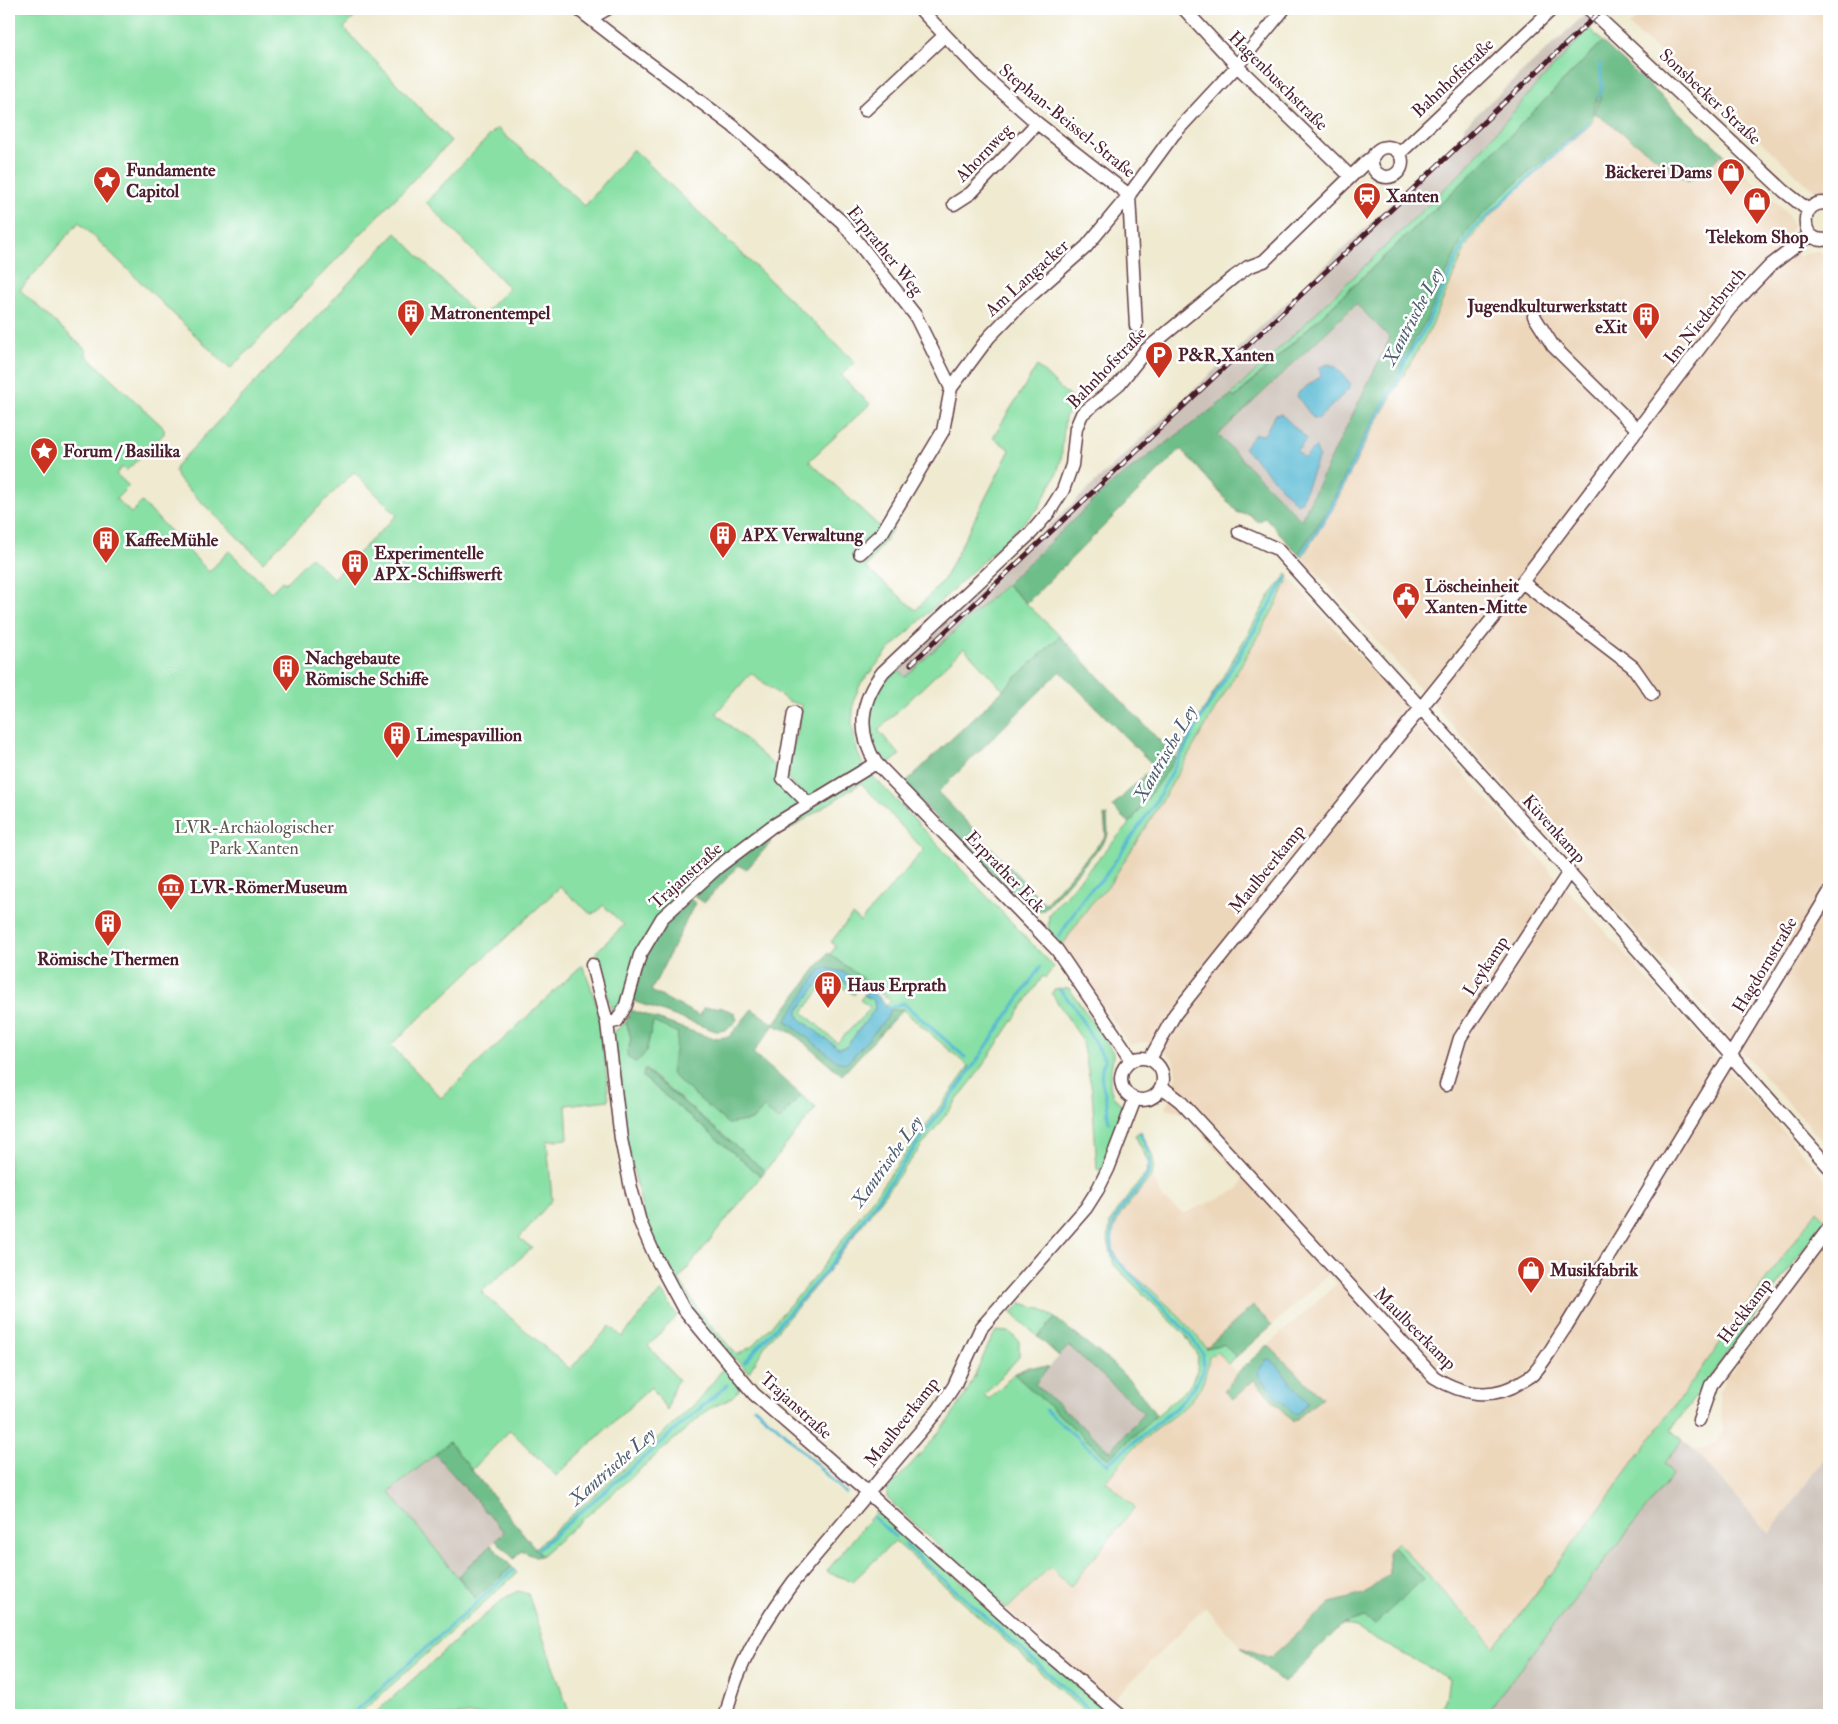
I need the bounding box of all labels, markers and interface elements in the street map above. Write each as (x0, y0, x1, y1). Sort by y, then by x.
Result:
street label: Hagenbuschstraße (1223, 26, 1333, 136)
street label: Bahnhofstraße (1407, 33, 1499, 123)
street label: Sonsbecker Straße (1654, 44, 1766, 151)
street label: Stephan-Beissel-Straße (994, 59, 1140, 184)
street label: Ahornweg (950, 118, 1018, 188)
shop icon: Bäckerei Dams (1716, 157, 1746, 196)
place label: Fundamente Capitol (126, 159, 216, 203)
place label: Bäckerei Dams (1605, 161, 1712, 184)
place icon: Fundamente Capitol (92, 165, 122, 204)
station icon: Xanten (1352, 181, 1382, 220)
place label: Xanten (1386, 185, 1440, 208)
shop icon: Telekom Shop (1742, 186, 1772, 225)
street label: Erprather Weg (842, 201, 929, 302)
place label: Telekom Shop (1705, 226, 1808, 249)
street label: Am Langacker (980, 234, 1074, 322)
water label: Xantrische Ley (1377, 263, 1449, 371)
street label: Im Niederbruch (1659, 263, 1751, 369)
place label: Jugendkulturwerkstatt eXit (1466, 295, 1627, 339)
building icon: Matronentempel (396, 298, 426, 337)
building icon: Jugendkulturwerkstatt eXit (1631, 301, 1661, 340)
place label: Matronentempel (429, 302, 551, 325)
street label: Bahnhofstraße (1062, 322, 1152, 414)
parking icon: P&R,Xanten (1144, 340, 1174, 379)
place label: P&R,Xanten (1178, 344, 1275, 367)
place icon: Forum / Basilika (29, 436, 59, 475)
place label: Forum / Basilika (63, 440, 181, 463)
building icon: APX Verwaltung (708, 520, 738, 559)
place label: APX Verwaltung (741, 524, 865, 547)
building icon: KaffeeMühle (91, 525, 121, 564)
place label: KaffeeMühle (125, 529, 219, 552)
place label: Experimentelle APX-Schiffswerft (373, 542, 502, 586)
building icon: Experimentelle APX-Schiffswerft (340, 548, 370, 587)
place label: Löscheinheit Xanten-Mitte (1425, 575, 1528, 619)
public building icon: Löscheinheit Xanten-Mitte (1391, 581, 1421, 620)
place label: Nachgebaute Römische Schiffe (304, 647, 429, 691)
building icon: Nachgebaute Römische Schiffe (271, 653, 301, 692)
water label: Xantrische Ley (1127, 701, 1203, 808)
building icon: Limespavillion (382, 720, 412, 759)
place label: Limespavillion (416, 724, 523, 747)
street label: Küvenkamp (1517, 790, 1591, 868)
park label: LVR-Archäologischer Park Xanten (174, 816, 334, 860)
street label: Maulbeerkamp (1224, 820, 1310, 918)
street label: Erprather Eck (960, 826, 1050, 918)
street label: Trajanstraße (645, 837, 727, 915)
museum icon: LVR-RömerMuseum (156, 872, 186, 911)
place label: LVR-RömerMuseum (190, 876, 349, 899)
building icon: Römische Thermen (93, 908, 123, 947)
street label: Hagdornstraße (1727, 912, 1803, 1017)
street label: Leykamp (1458, 931, 1514, 1001)
place label: Römische Thermen (37, 948, 180, 971)
building icon: Haus Erprath (813, 970, 843, 1009)
place label: Haus Erprath (847, 974, 947, 997)
water label: Xantrische Ley (845, 1111, 929, 1214)
shop icon: Musikfabrik (1516, 1255, 1546, 1294)
place label: Musikfabrik (1549, 1259, 1638, 1282)
street label: Heckkamp (1713, 1273, 1777, 1349)
street label: Maulbeerkamp (1369, 1283, 1461, 1375)
street label: Trajanstraße (755, 1367, 837, 1445)
street label: Maulbeerkamp (860, 1372, 944, 1472)
water label: Xantrische Ley (563, 1422, 661, 1512)

